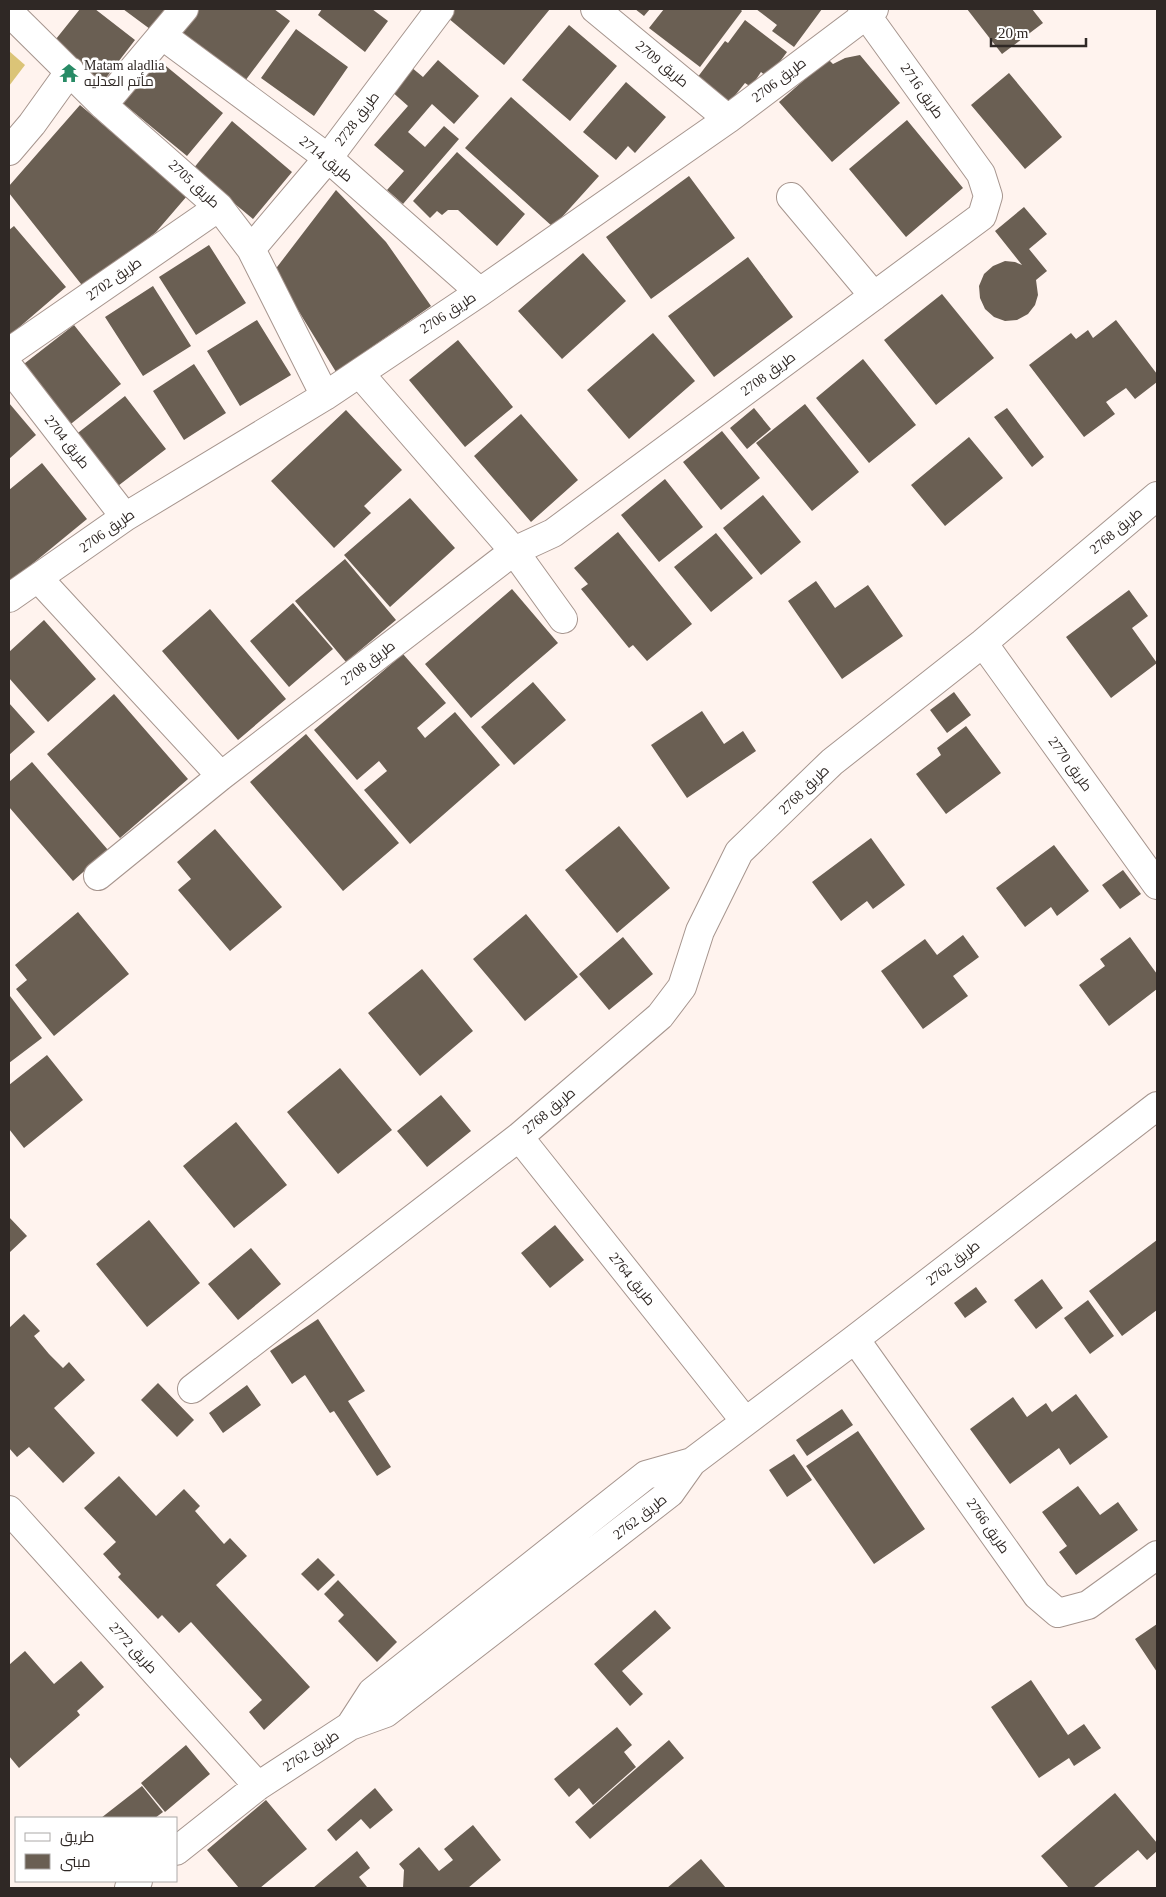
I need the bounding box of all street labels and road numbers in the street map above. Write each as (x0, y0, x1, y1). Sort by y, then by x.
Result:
street label: طريق 2709 (632, 38, 691, 91)
street label: طريق 2706 (749, 55, 809, 106)
street label: طريق 2716 (897, 61, 946, 122)
street label: طريق 2728 (332, 89, 383, 149)
street label: طريق 2714 (296, 133, 355, 186)
street label: طريق 2705 (165, 157, 222, 212)
street label: طريق 2702 (84, 255, 145, 304)
street label: طريق 2706 (417, 289, 479, 337)
street label: طريق 2708 (738, 349, 799, 400)
street label: طريق 2704 (41, 412, 92, 472)
street label: طريق 2768 (1087, 505, 1146, 558)
street label: طريق 2706 (77, 507, 138, 556)
street label: طريق 2708 (338, 638, 398, 689)
street label: طريق 2770 (1044, 734, 1095, 795)
street label: طريق 2768 (776, 763, 833, 818)
street label: طريق 2768 (520, 1085, 579, 1138)
street label: طريق 2762 (923, 1238, 983, 1289)
street label: طريق 2764 (605, 1250, 658, 1309)
street label: طريق 2762 (610, 1492, 670, 1543)
street label: طريق 2766 (963, 1496, 1012, 1557)
street label: طريق 2772 (105, 1619, 160, 1677)
street label: طريق 2762 (280, 1727, 342, 1775)

